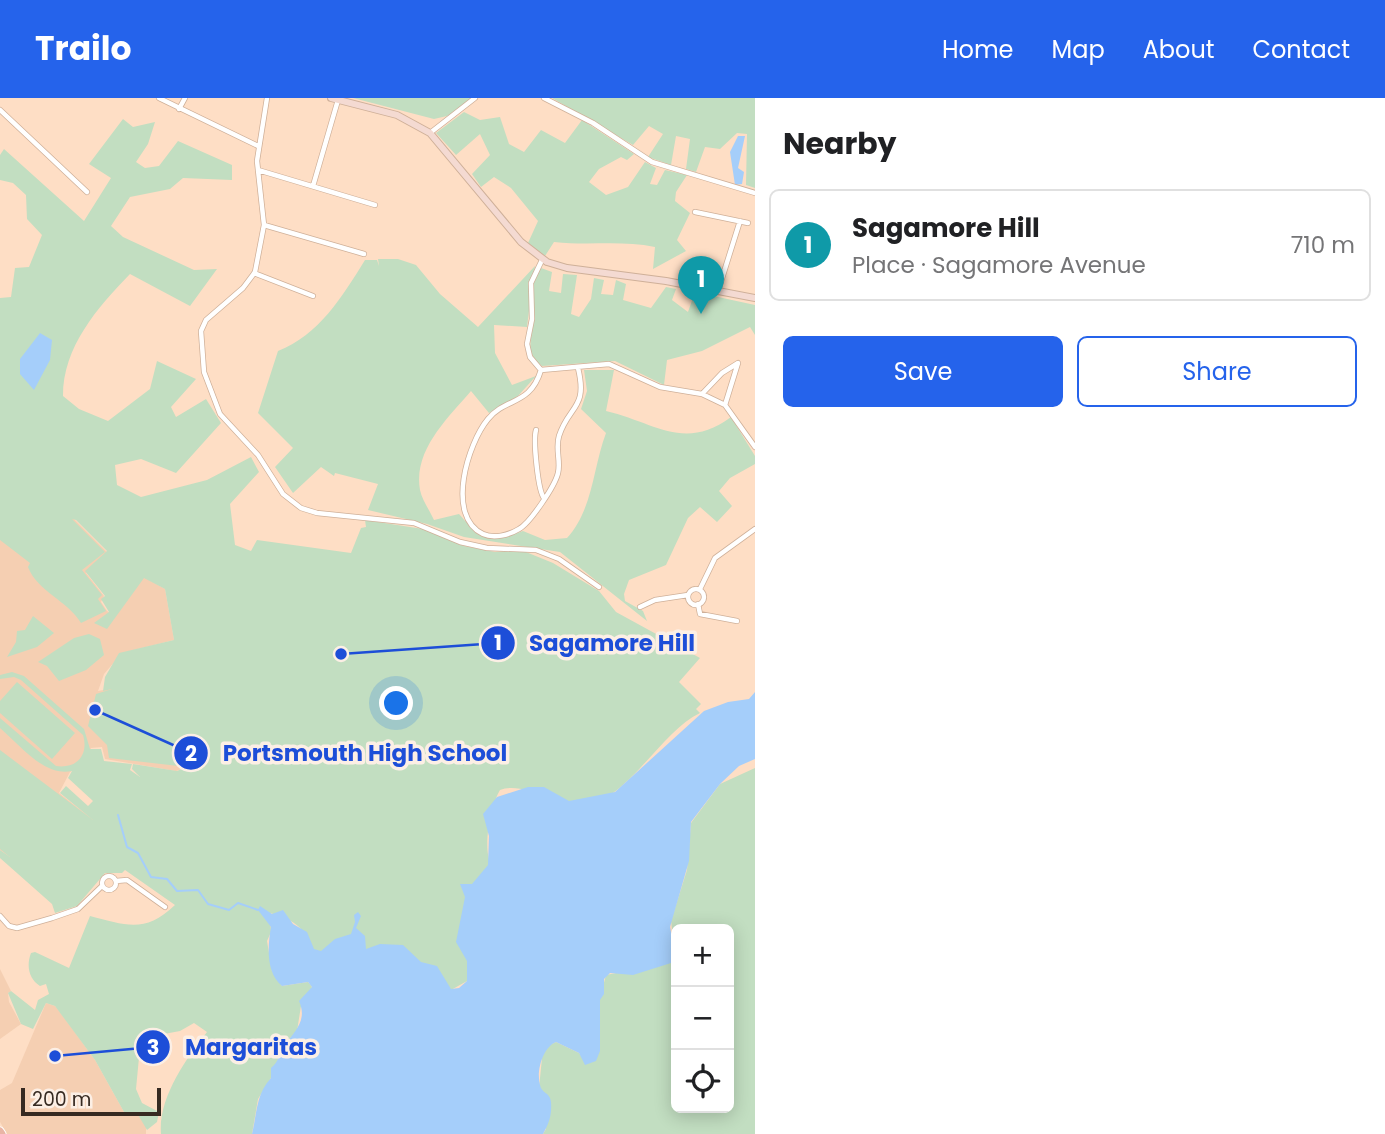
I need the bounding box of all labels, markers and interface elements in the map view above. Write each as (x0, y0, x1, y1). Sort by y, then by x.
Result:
text: Trailo (35, 25, 132, 72)
text: Home (942, 33, 1014, 66)
text: Map (1052, 33, 1105, 66)
text: About (1143, 33, 1214, 66)
text: Contact (1252, 33, 1350, 66)
text: Nearby (783, 122, 897, 165)
text: Sagamore Hill (852, 210, 1040, 246)
text: 1 (804, 229, 812, 261)
text: 710 m (1291, 229, 1355, 261)
text: Place · Sagamore Avenue (852, 249, 1146, 281)
pin: 1 (678, 256, 724, 314)
button: Save (783, 336, 1063, 407)
button: Share (1077, 336, 1357, 407)
callout: Sagamore Hill (480, 621, 709, 665)
text: Sagamore Hill (529, 627, 695, 659)
text: 1 (494, 628, 502, 657)
your location (379, 686, 413, 720)
callout: Portsmouth High School (174, 731, 521, 775)
text: Portsmouth High School (223, 737, 507, 769)
text: 2 (185, 739, 197, 768)
map controls (671, 924, 734, 1113)
button: + (671, 924, 734, 987)
button: − (671, 987, 734, 1050)
callout: Margaritas (135, 1025, 331, 1069)
text: Margaritas (185, 1031, 317, 1063)
text: 3 (147, 1033, 159, 1062)
button: locate (671, 1050, 734, 1113)
scale bar (21, 1085, 161, 1117)
text: 200 m (32, 1086, 91, 1113)

